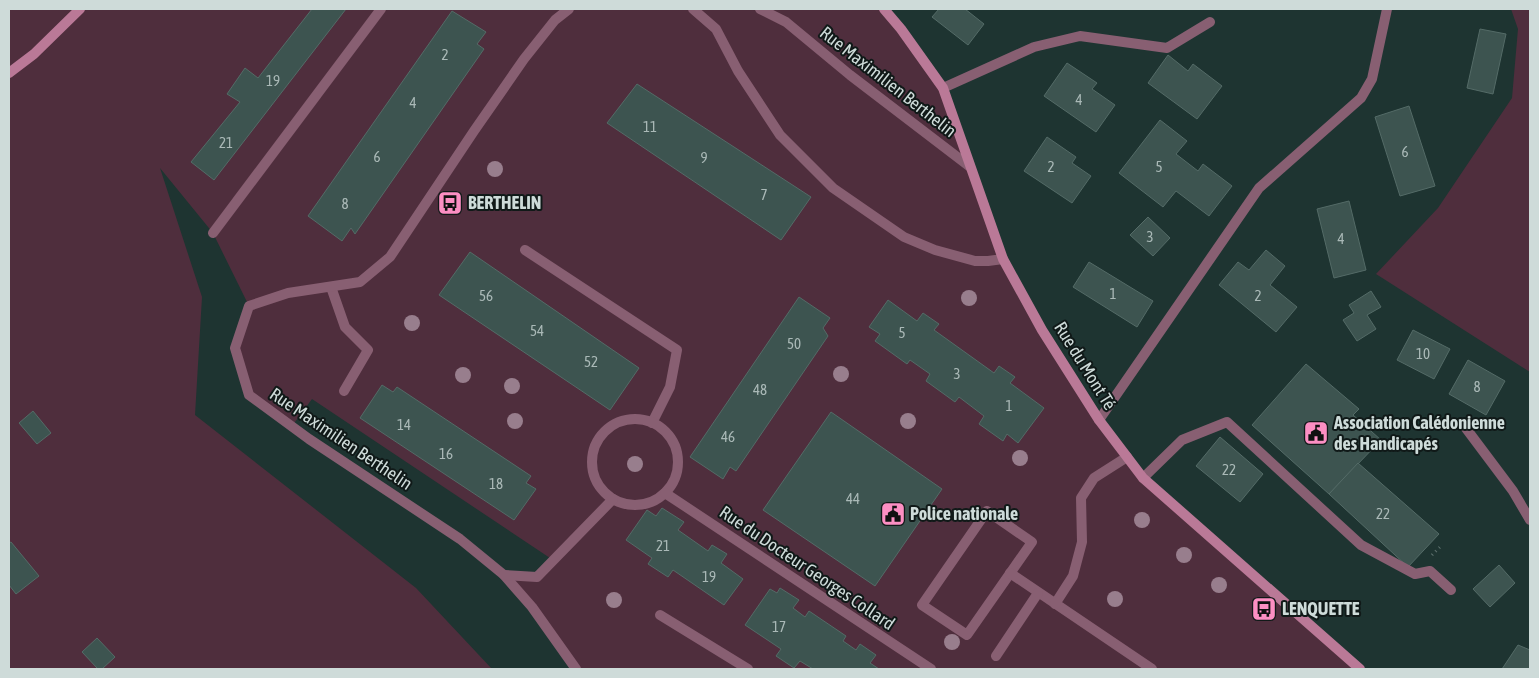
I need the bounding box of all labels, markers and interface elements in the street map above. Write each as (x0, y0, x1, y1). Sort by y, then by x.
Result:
street label: Rue Maximilien Berthelin (816, 22, 961, 141)
house number: 2 (441, 46, 449, 63)
house number: 19 (266, 72, 280, 89)
house number: 4 (1075, 91, 1083, 108)
house number: 4 (409, 94, 417, 111)
house number: 11 (643, 118, 657, 135)
house number: 21 (219, 134, 233, 151)
house number: 6 (1401, 143, 1409, 160)
house number: 6 (373, 148, 381, 165)
house number: 9 (700, 149, 708, 166)
house number: 2 (1047, 158, 1055, 175)
house number: 5 (1155, 158, 1163, 175)
house number: 7 (760, 186, 768, 203)
bus stop icon: BERTHELIN (437, 190, 463, 216)
place label: BERTHELIN (468, 192, 541, 213)
house number: 8 (341, 195, 349, 212)
house number: 3 (1146, 228, 1154, 245)
house number: 4 (1337, 230, 1345, 247)
house number: 1 (1109, 285, 1117, 302)
house number: 56 (479, 287, 493, 304)
house number: 2 (1254, 287, 1262, 304)
street label: Rue du Mont Té (1050, 318, 1121, 414)
house number: 54 (530, 322, 544, 339)
house number: 5 (898, 324, 906, 341)
house number: 50 (787, 335, 801, 352)
house number: 10 (1416, 345, 1430, 362)
house number: 52 (584, 353, 598, 370)
house number: 3 (953, 365, 961, 382)
house number: 8 (1473, 378, 1481, 395)
house number: 48 (753, 381, 767, 398)
street label: Rue Maximilien Berthelin (266, 383, 416, 494)
house number: 1 (1005, 397, 1013, 414)
place label: Association Calédonienne des Handicapés (1333, 412, 1505, 454)
house number: 14 (397, 416, 411, 433)
public building icon: Association Calédonienne des Handicapés (1303, 420, 1329, 446)
house number: 46 (721, 428, 735, 445)
house number: 16 (439, 445, 453, 462)
house number: 22 (1222, 461, 1236, 478)
house number: 18 (489, 475, 503, 492)
house number: 44 (846, 490, 860, 507)
street label: Rue du Docteur Georges Collard (716, 501, 899, 634)
public building icon: Police nationale (880, 501, 906, 527)
place label: Police nationale (910, 503, 1018, 524)
house number: 22 (1376, 505, 1390, 522)
house number: 21 (656, 537, 670, 554)
house number: 19 (702, 568, 716, 585)
bus stop icon: LENQUETTE (1251, 596, 1277, 622)
place label: LENQUETTE (1282, 598, 1360, 619)
house number: 17 (772, 618, 786, 635)

